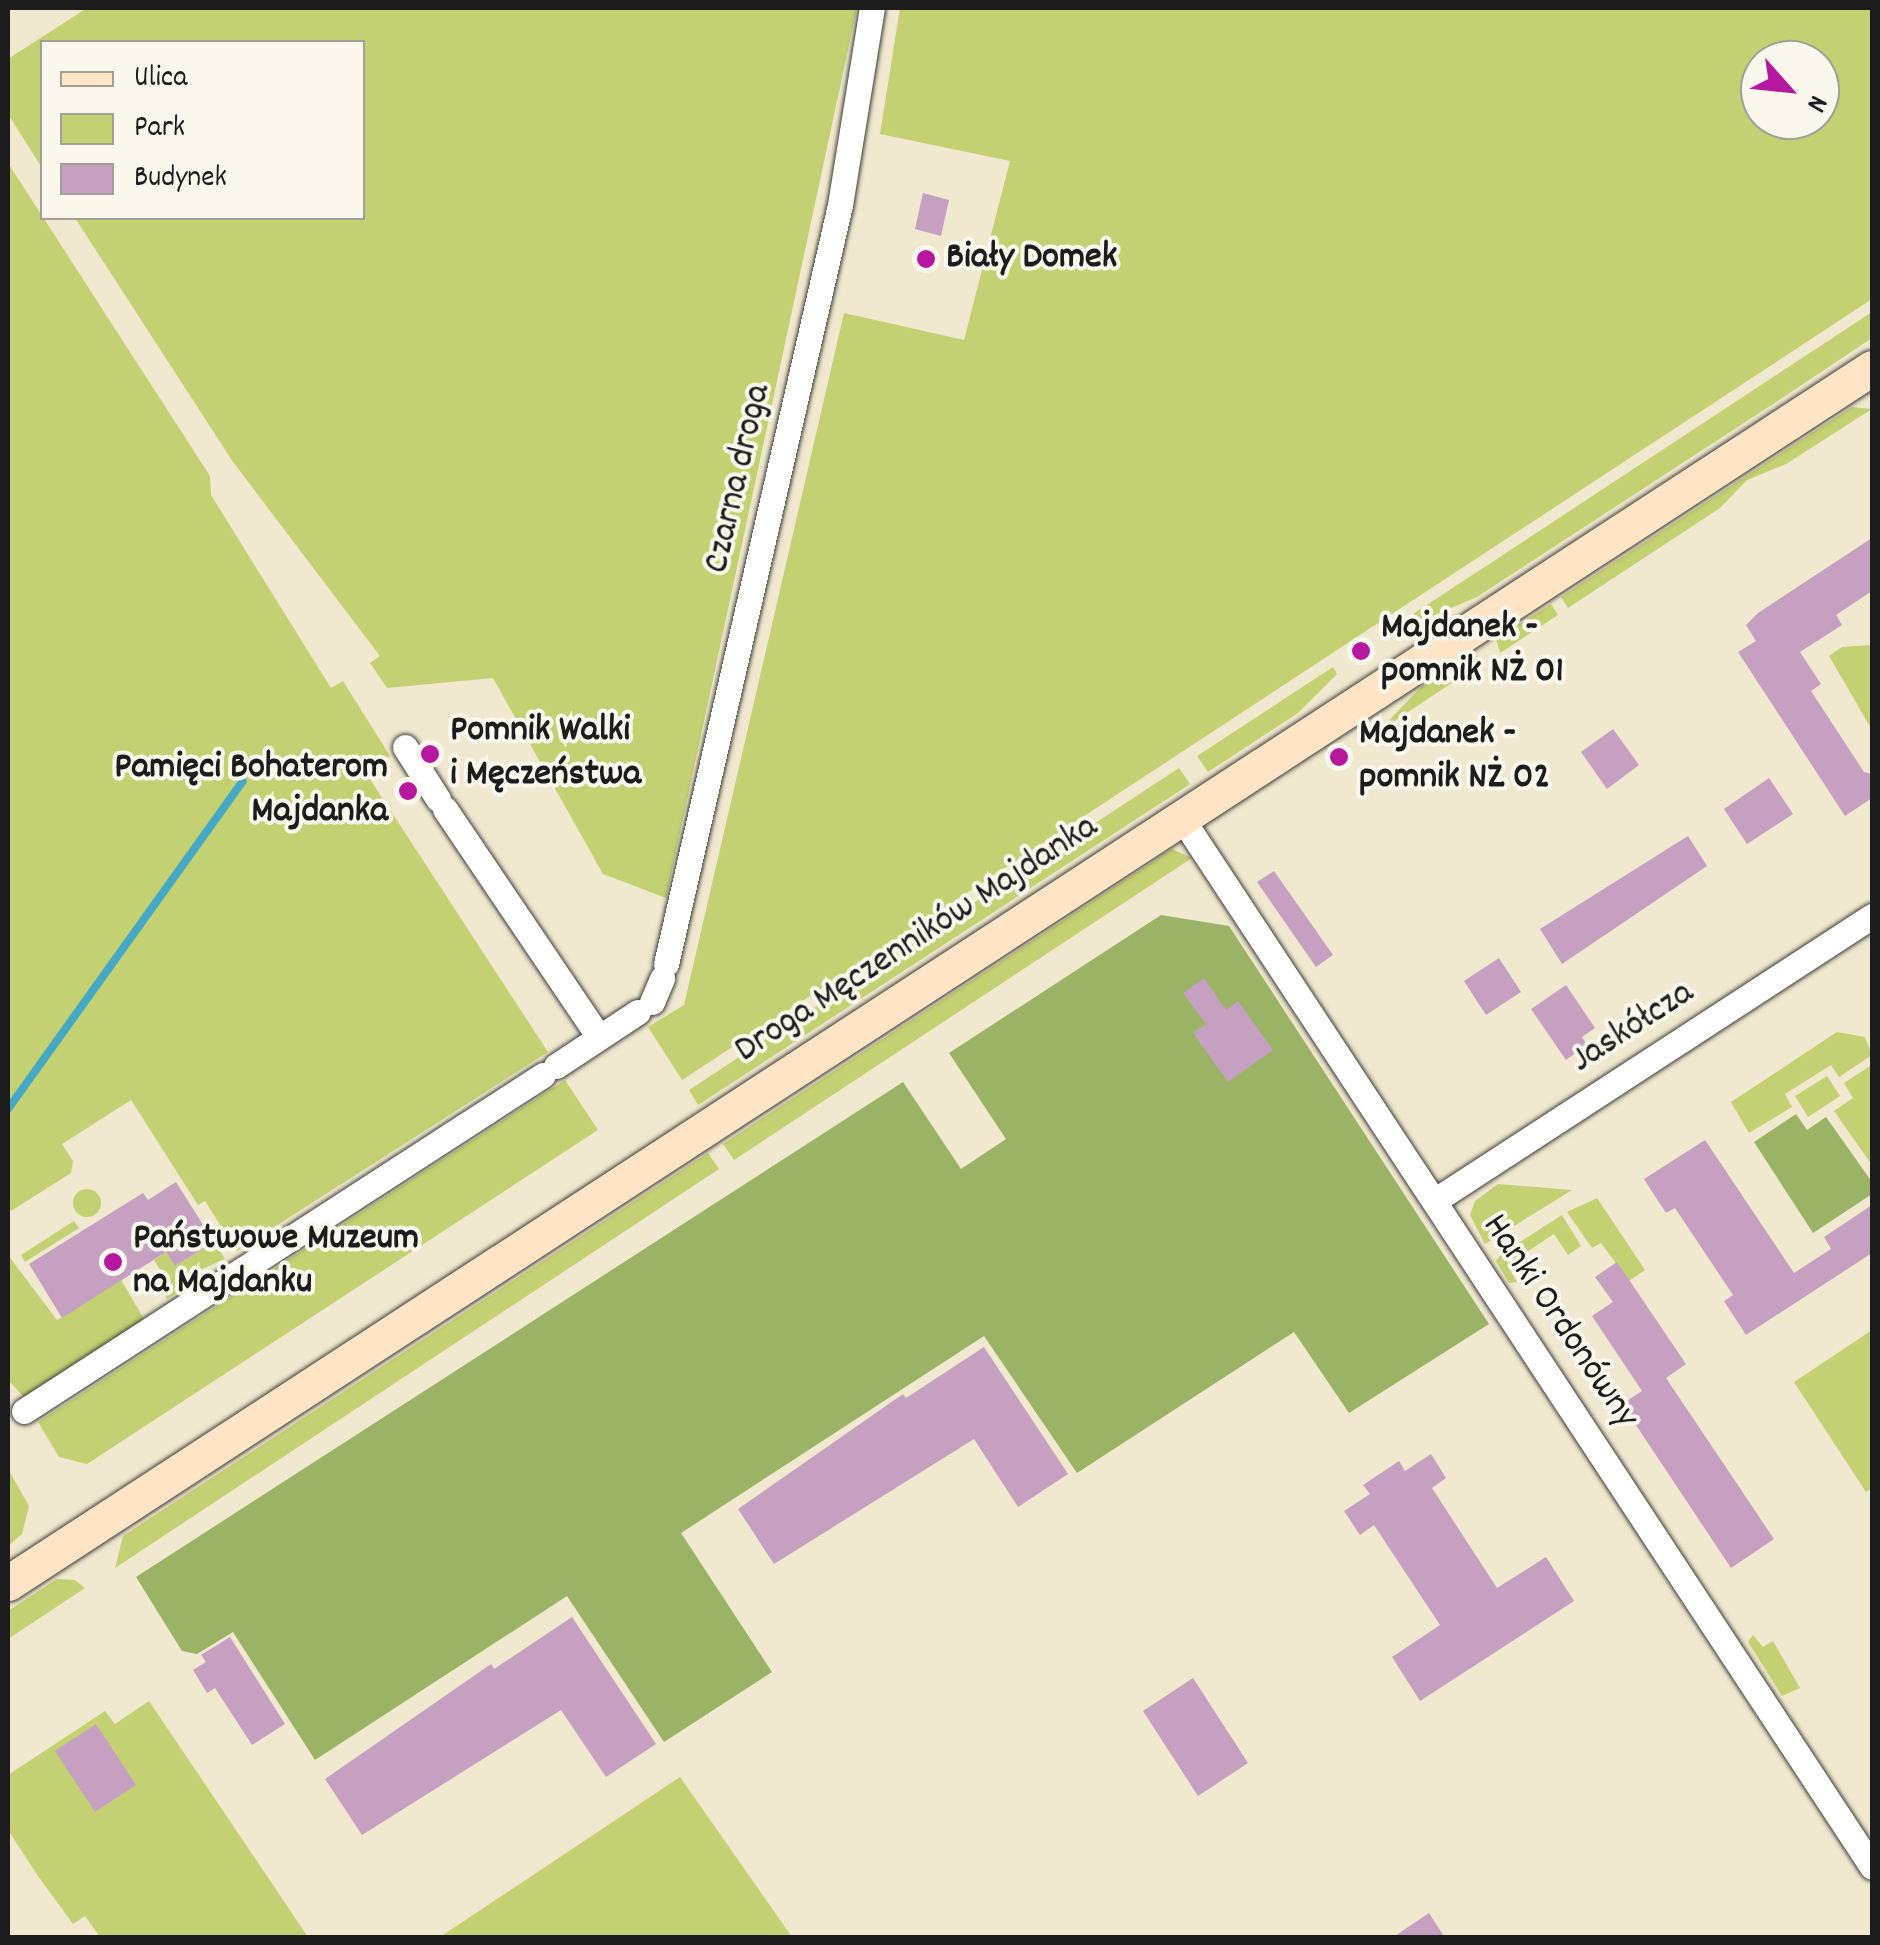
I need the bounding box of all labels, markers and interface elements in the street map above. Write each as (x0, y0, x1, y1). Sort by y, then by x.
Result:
legend (40, 40, 365, 220)
north arrow (1740, 40, 1840, 140)
text: Ulica (134, 58, 187, 101)
text: N (1794, 87, 1836, 118)
text: Park (134, 108, 185, 151)
text: Budynek (134, 158, 227, 201)
place label: Biały Domek (946, 236, 1117, 282)
marker: Biały Domek (915, 248, 937, 270)
street label: Czarna droga (695, 380, 783, 578)
place label: Majdanek - pomnik NŻ 01 (1381, 606, 1564, 696)
marker: Majdanek - pomnik NŻ 01 (1350, 640, 1372, 662)
place label: Pomnik Walki i Męczeństwa (450, 709, 641, 798)
place label: Majdanek - pomnik NŻ 02 (1359, 712, 1550, 802)
marker: Pomnik Walki i Męczeństwa (419, 743, 441, 765)
place label: Pamięci Bohaterom Majdanka (114, 746, 388, 836)
marker: Majdanek - pomnik NŻ 02 (1328, 746, 1350, 768)
marker: Pamięci Bohaterom Majdanka (397, 780, 419, 802)
street label: Droga Męczenników Majdanka (727, 806, 1107, 1074)
street label: Jaskółcza (1563, 971, 1703, 1085)
street label: Hanki Ordonówny (1471, 1206, 1647, 1438)
place label: Państwowe Muzeum na Majdanku (133, 1217, 419, 1306)
marker: Państwowe Muzeum na Majdanku (102, 1251, 124, 1273)

